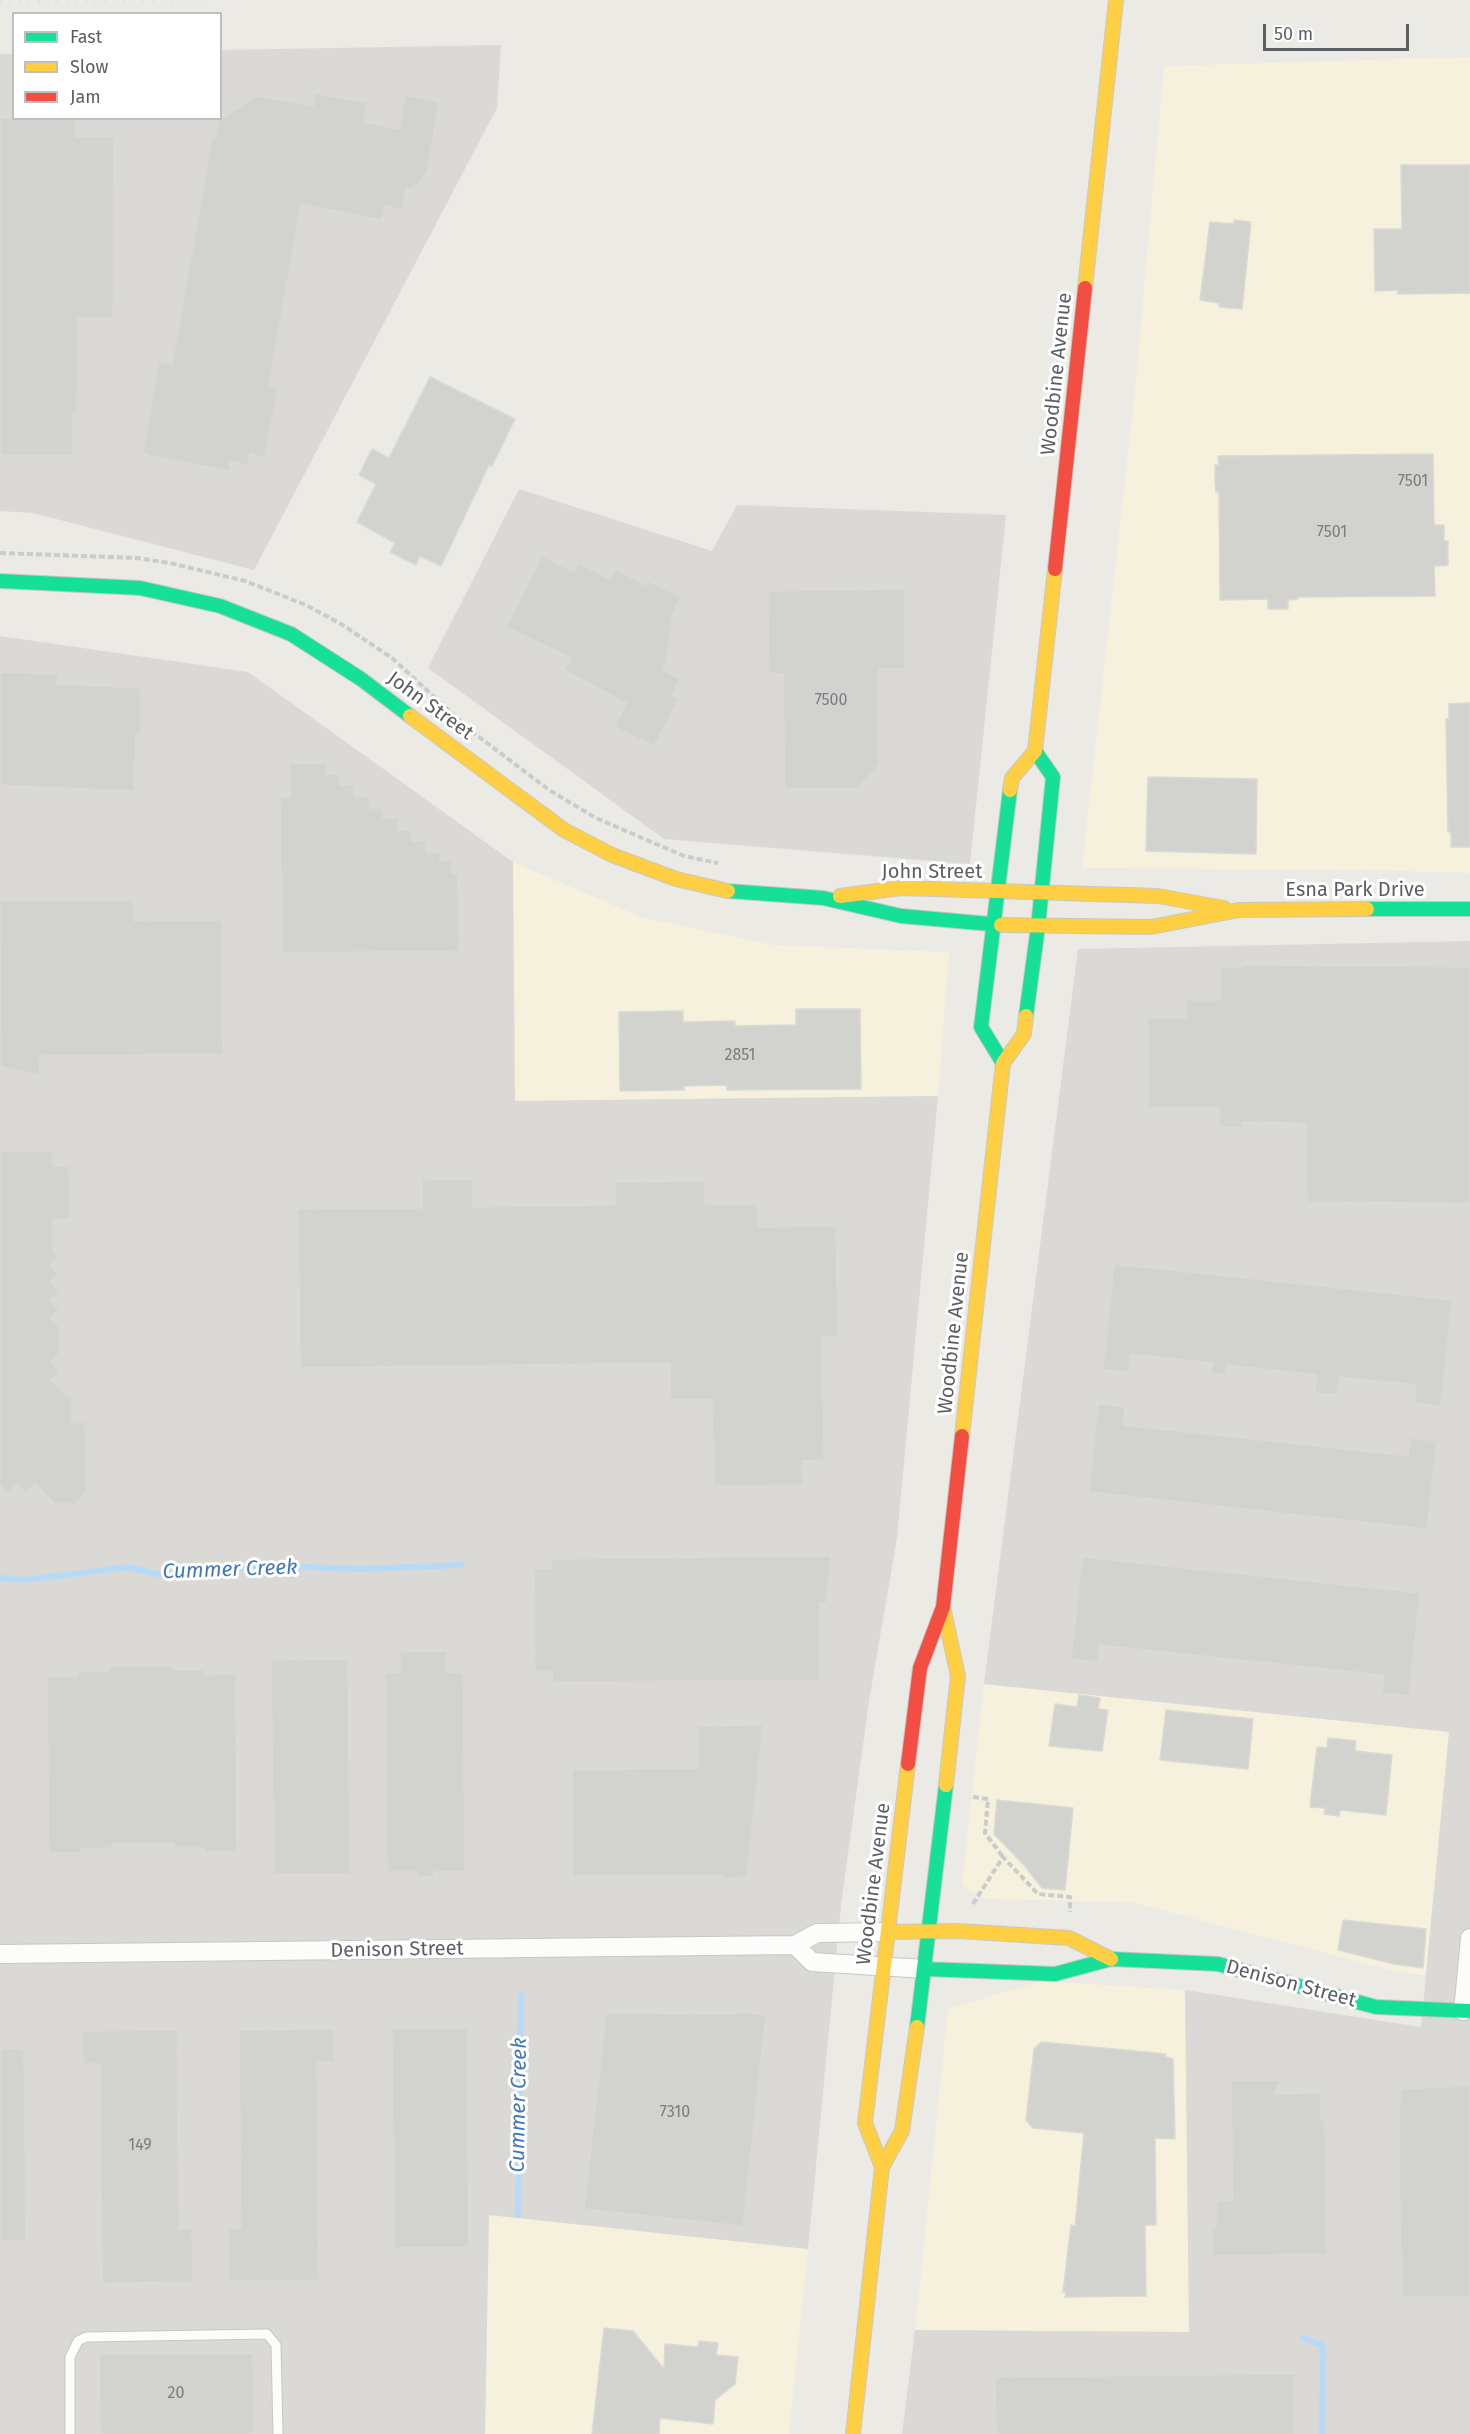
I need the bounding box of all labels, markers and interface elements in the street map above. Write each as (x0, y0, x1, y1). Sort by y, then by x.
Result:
legend (12, 12, 222, 120)
scale bar (1266, 12, 1412, 50)
text: 50 m (1274, 23, 1313, 45)
text: Fast (70, 26, 102, 48)
text: Slow (70, 56, 108, 78)
text: Jam (70, 86, 101, 108)
street label: Woodbine Avenue (1037, 291, 1077, 457)
house number: 7501 (1398, 472, 1428, 492)
house number: 7501 (1317, 523, 1347, 543)
street label: John Street (382, 667, 478, 745)
house number: 7500 (815, 691, 847, 711)
street label: John Street (882, 860, 982, 884)
street label: Esna Park Drive (1285, 878, 1425, 902)
house number: 2851 (725, 1046, 755, 1066)
street label: Woodbine Avenue (934, 1250, 974, 1416)
water label: Cummer Creek (162, 1555, 298, 1585)
street label: Woodbine Avenue (852, 1801, 896, 1967)
street label: Denison Street (330, 1937, 464, 1963)
street label: Denison Street (1223, 1955, 1359, 2013)
water label: Cummer Creek (505, 2037, 533, 2173)
house number: 7310 (660, 2103, 690, 2123)
house number: 149 (128, 2136, 152, 2156)
house number: 20 (168, 2384, 184, 2404)

